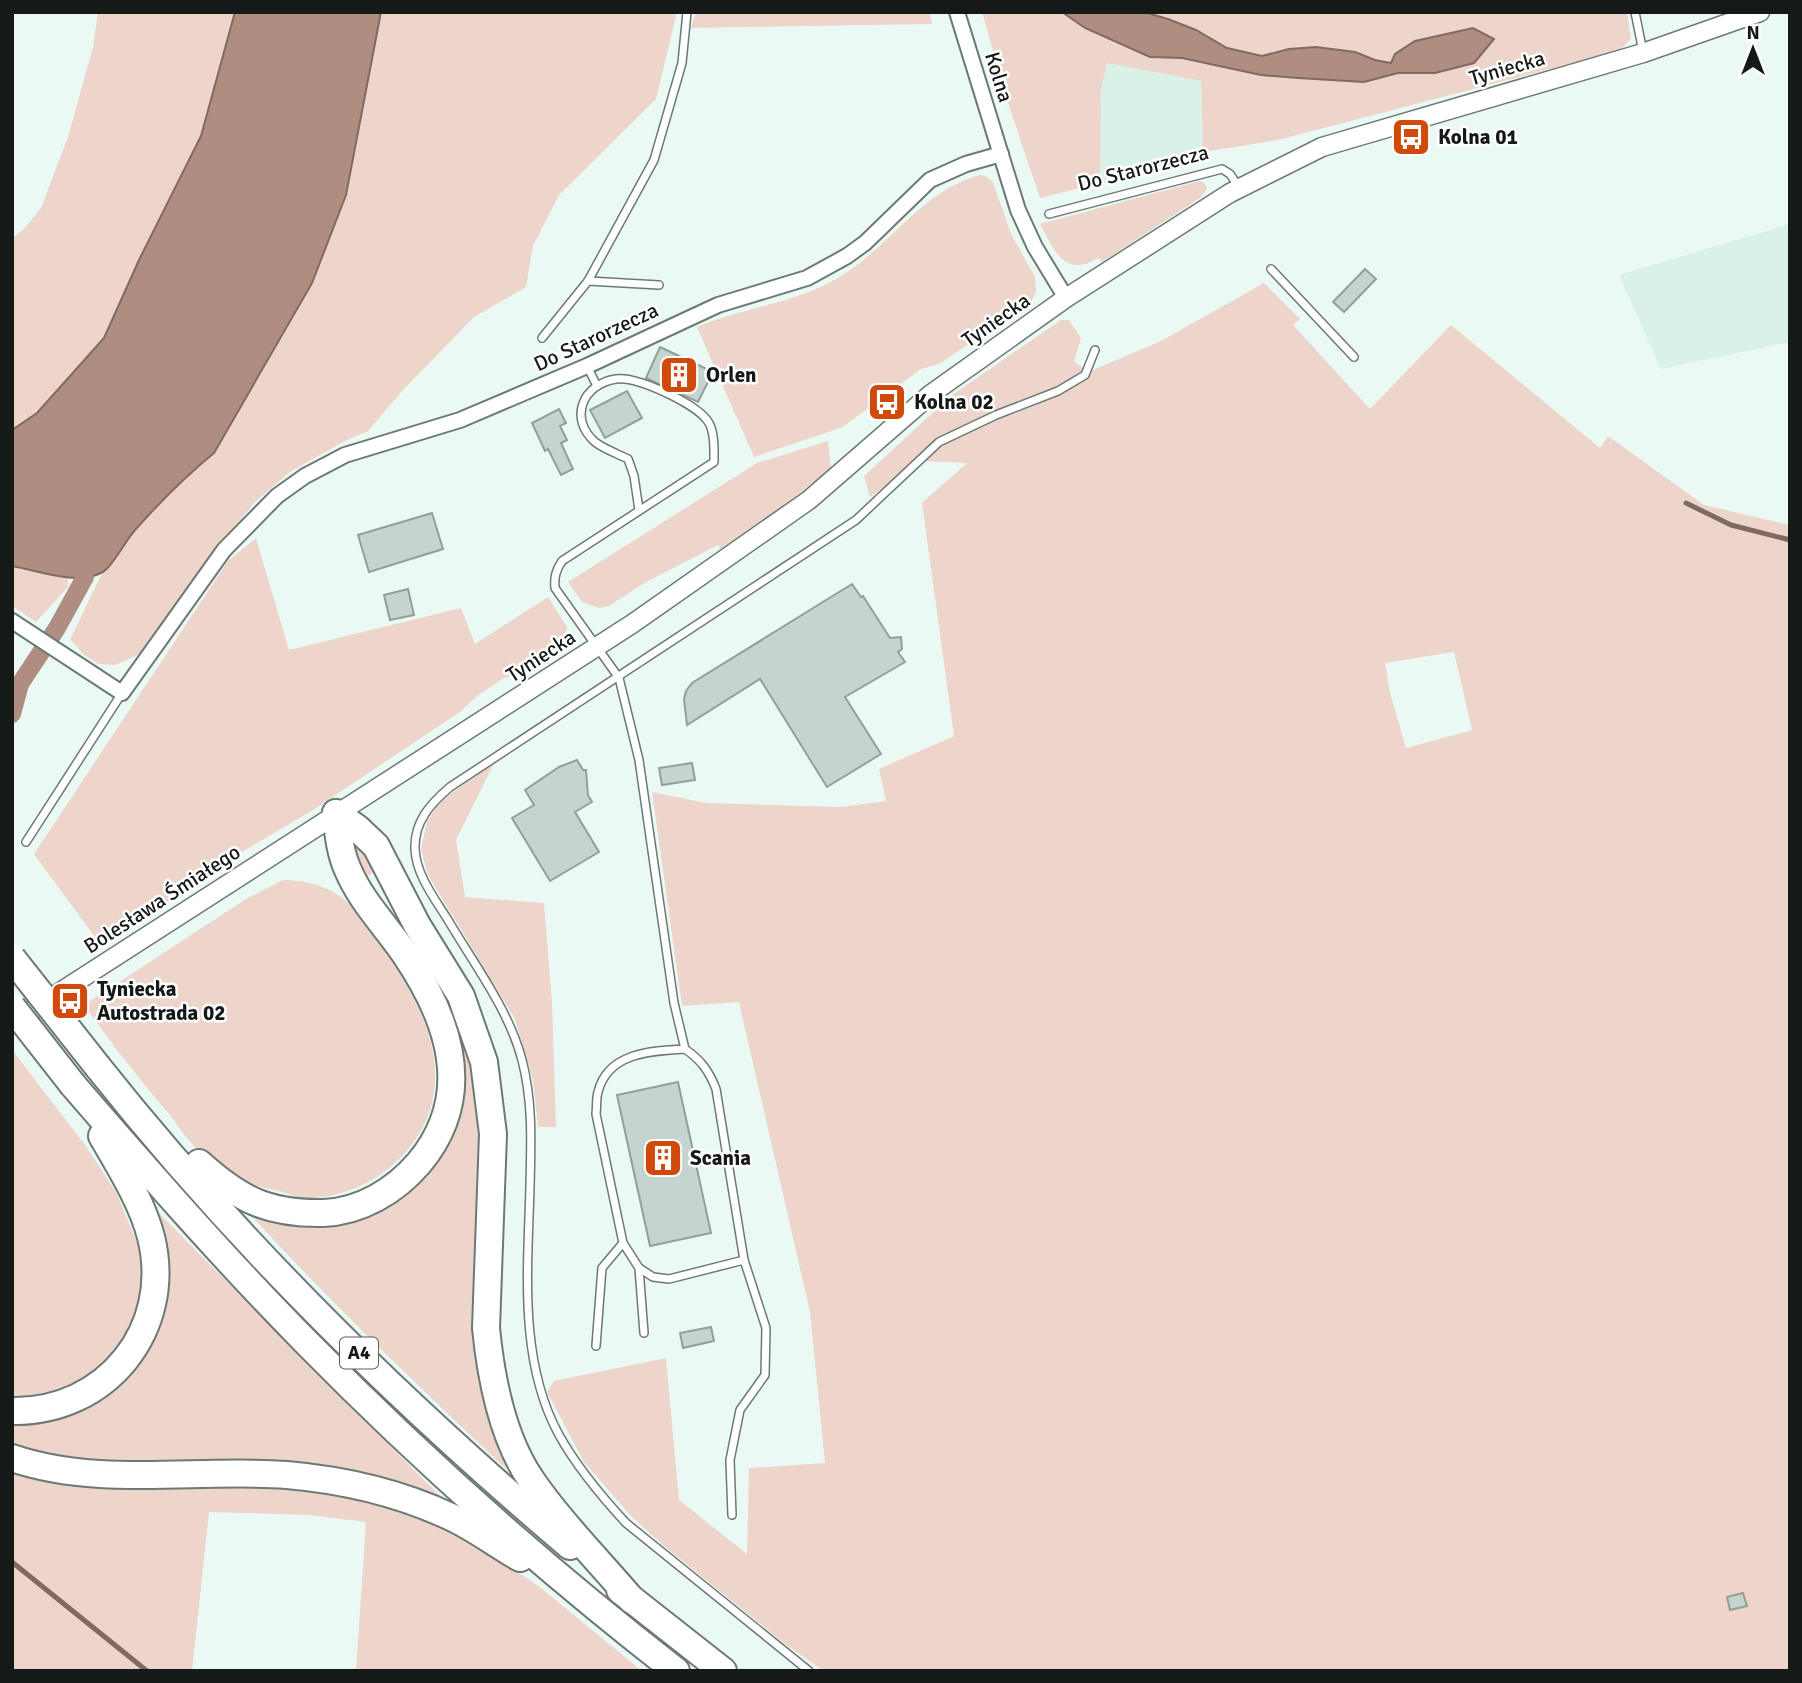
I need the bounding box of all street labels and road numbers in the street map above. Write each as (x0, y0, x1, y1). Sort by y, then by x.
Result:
street label: Tyniecka (1466, 45, 1548, 91)
street label: Kolna (979, 49, 1019, 105)
street label: Do Starorzecza (1075, 139, 1211, 197)
street label: Tyniecka (957, 287, 1035, 353)
street label: Do Starorzecza (530, 297, 662, 377)
street label: Tyniecka (501, 624, 581, 688)
street label: Bolesława Śmiałego (79, 839, 245, 959)
road number: A4 (340, 1338, 378, 1368)

